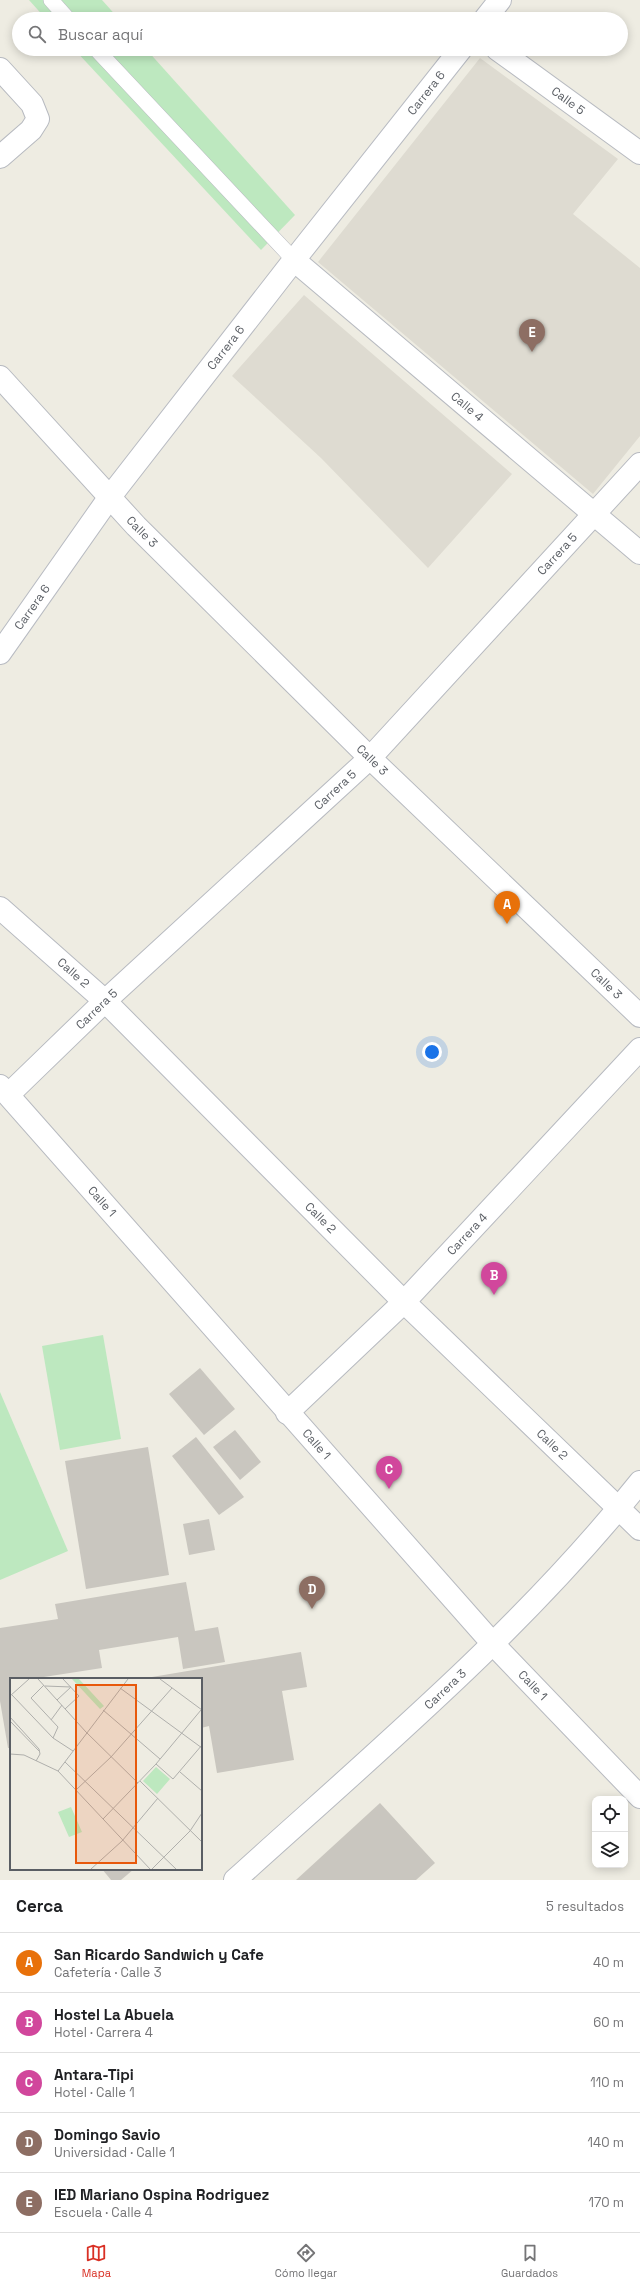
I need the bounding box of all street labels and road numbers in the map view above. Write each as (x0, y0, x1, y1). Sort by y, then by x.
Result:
street label: Carrera 6 (404, 67, 449, 118)
street label: Calle 5 (548, 83, 588, 118)
street label: Carrera 6 (204, 322, 248, 373)
street label: Calle 4 (447, 388, 487, 425)
street label: Calle 3 (123, 513, 161, 551)
street label: Carrera 5 (534, 530, 581, 579)
street label: Carrera 6 (11, 581, 54, 633)
street label: Calle 3 (353, 741, 391, 779)
street label: Carrera 5 (311, 766, 360, 813)
street label: Calle 2 (54, 954, 93, 992)
street label: Calle 3 (587, 965, 625, 1003)
street label: Carrera 5 (72, 985, 121, 1033)
street label: Calle 1 (84, 1183, 120, 1220)
street label: Calle 2 (301, 1199, 340, 1237)
street label: Carrera 4 (444, 1209, 491, 1259)
street label: Calle 1 (299, 1425, 334, 1463)
street label: Calle 2 (533, 1426, 571, 1463)
street label: Carrera 3 (421, 1665, 470, 1713)
street label: Calle 1 (515, 1667, 551, 1704)

